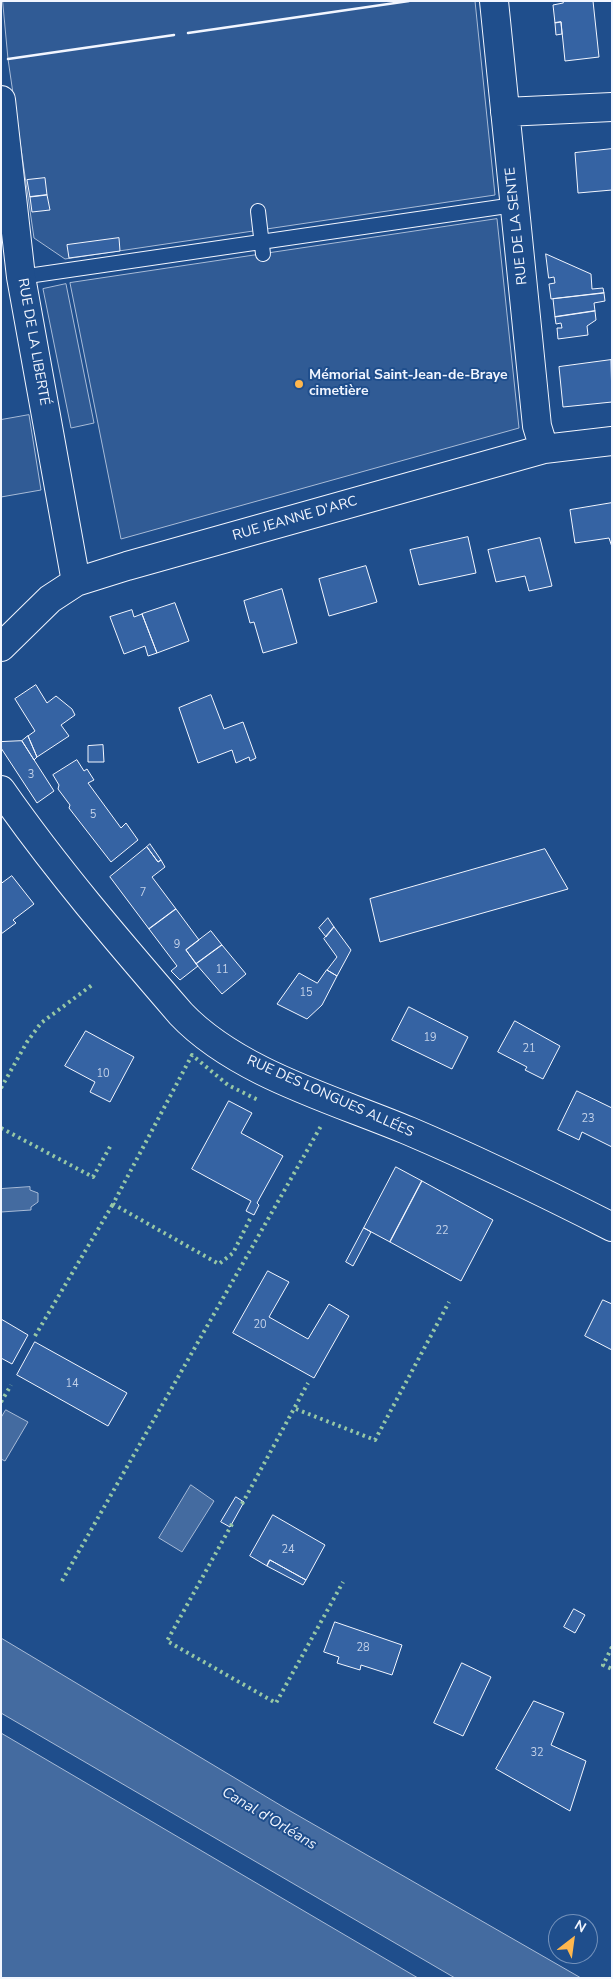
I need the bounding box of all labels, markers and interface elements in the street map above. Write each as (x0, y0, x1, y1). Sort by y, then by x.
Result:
street label: RUE DE LA SENTE (502, 166, 532, 286)
street label: RUE DE LA LIBERTÉ (14, 277, 52, 407)
place label: Mémorial Saint-Jean-de-Braye cimetière (309, 368, 508, 401)
marker: Mémorial Saint-Jean-de-Braye cimetière (293, 378, 305, 390)
street label: RUE JEANNE D'ARC (231, 493, 359, 545)
house number: 3 (28, 768, 34, 782)
house number: 5 (90, 808, 96, 822)
house number: 7 (140, 886, 146, 900)
house number: 9 (174, 938, 180, 952)
house number: 11 (215, 963, 229, 977)
house number: 15 (299, 986, 313, 1000)
house number: 19 (423, 1031, 437, 1045)
house number: 21 (522, 1042, 536, 1056)
street label: RUE DES LONGUES ALLÉES (244, 1053, 416, 1141)
house number: 10 (96, 1067, 110, 1081)
house number: 23 (581, 1112, 595, 1126)
house number: 22 (435, 1224, 449, 1238)
house number: 20 (253, 1318, 267, 1332)
house number: 14 (65, 1377, 79, 1391)
house number: 24 (281, 1543, 295, 1557)
house number: 28 (356, 1641, 370, 1655)
house number: 32 (530, 1746, 544, 1760)
water label: Canal d'Orléans (218, 1784, 320, 1854)
north arrow (548, 1914, 598, 1964)
text: N (571, 1916, 590, 1937)

